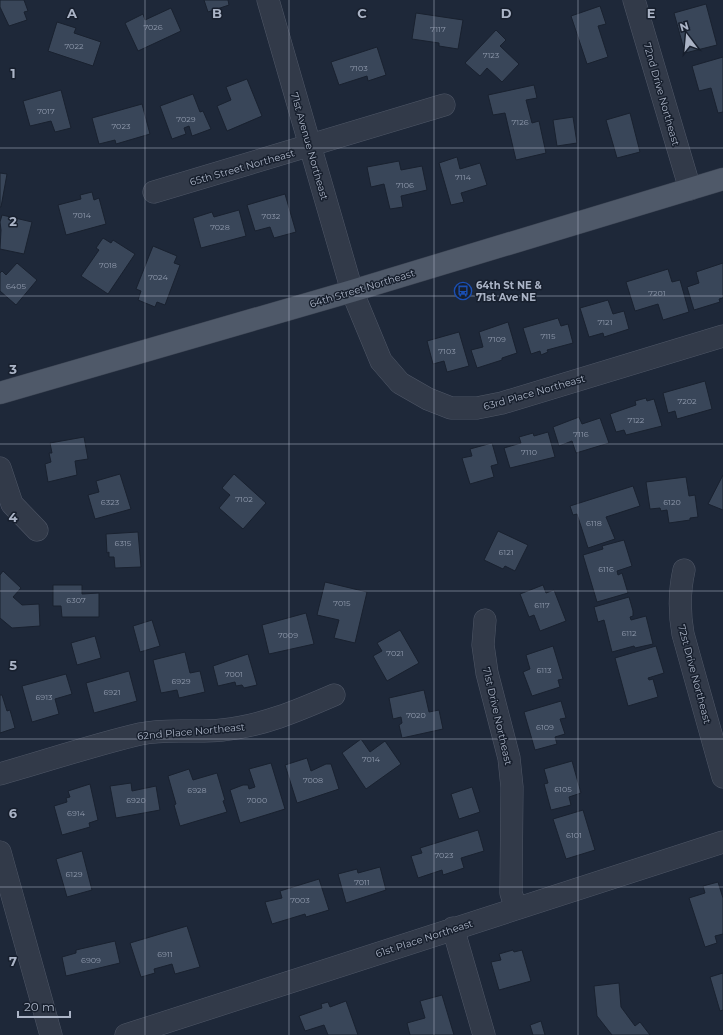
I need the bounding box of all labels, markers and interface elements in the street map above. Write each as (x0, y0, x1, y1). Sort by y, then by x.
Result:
text: A (66, 5, 78, 21)
text: B (212, 5, 222, 21)
text: C (357, 5, 367, 21)
text: D (501, 5, 512, 21)
text: E (647, 5, 656, 21)
north arrow (667, 16, 707, 56)
text: N (678, 18, 690, 34)
house number: 7026 (143, 22, 163, 32)
house number: 7117 (430, 24, 446, 34)
house number: 7022 (65, 41, 84, 51)
street label: 72nd Drive Northeast (641, 41, 682, 147)
house number: 7123 (483, 50, 500, 60)
house number: 7103 (350, 63, 368, 73)
text: 1 (10, 65, 16, 81)
street label: 71st Avenue Northeast (288, 91, 331, 202)
house number: 7017 (37, 106, 55, 116)
house number: 7029 (176, 114, 196, 124)
house number: 7126 (511, 117, 529, 127)
house number: 7023 (112, 121, 131, 131)
street label: 65th Street Northeast (188, 146, 296, 189)
house number: 7114 (455, 172, 472, 182)
house number: 7106 (396, 180, 414, 190)
house number: 7014 (73, 210, 92, 220)
house number: 7032 (262, 211, 281, 221)
text: 2 (9, 213, 17, 229)
house number: 7028 (210, 222, 230, 232)
house number: 7018 (99, 260, 117, 270)
street label: 64th Street Northeast (308, 266, 416, 311)
house number: 7024 (148, 272, 168, 282)
place label: 64th St NE & 71st Ave NE (476, 279, 543, 304)
house number: 6405 (6, 281, 26, 291)
bus stop icon: 64th St NE & 71st Ave NE (453, 281, 473, 301)
house number: 7201 (648, 288, 666, 298)
house number: 7121 (597, 317, 613, 327)
house number: 7115 (540, 331, 556, 341)
house number: 7109 (488, 334, 506, 344)
house number: 7103 (438, 346, 456, 356)
text: 3 (8, 361, 17, 377)
street label: 63rd Place Northeast (482, 372, 586, 413)
house number: 7202 (677, 396, 697, 406)
house number: 7122 (628, 415, 645, 425)
house number: 7116 (573, 429, 589, 439)
house number: 7110 (521, 447, 537, 457)
house number: 7102 (235, 494, 253, 504)
house number: 6323 (101, 497, 120, 507)
house number: 6120 (663, 497, 681, 507)
text: 4 (9, 509, 18, 525)
house number: 6118 (586, 518, 602, 528)
house number: 6315 (115, 538, 132, 548)
house number: 6121 (498, 547, 514, 557)
house number: 6116 (598, 564, 614, 574)
house number: 6307 (66, 595, 86, 605)
house number: 7015 (333, 598, 351, 608)
house number: 6117 (534, 600, 550, 610)
street label: 72st Drive Northeast (675, 623, 714, 725)
house number: 6112 (621, 628, 637, 638)
house number: 7009 (278, 630, 298, 640)
house number: 7021 (386, 648, 404, 658)
text: 5 (9, 657, 17, 673)
house number: 6113 (536, 665, 552, 675)
street label: 71st Drive Northeast (480, 666, 515, 766)
house number: 7001 (225, 669, 243, 679)
house number: 6929 (171, 676, 191, 686)
house number: 6921 (103, 687, 121, 697)
house number: 6913 (35, 692, 53, 702)
house number: 7020 (406, 710, 426, 720)
street label: 62nd Place Northeast (137, 720, 245, 743)
house number: 6109 (536, 722, 554, 732)
house number: 7014 (362, 754, 381, 764)
house number: 7008 (303, 775, 323, 785)
house number: 6105 (554, 784, 572, 794)
house number: 6928 (187, 785, 207, 795)
house number: 6920 (126, 795, 146, 805)
house number: 7000 (247, 795, 267, 805)
text: 6 (9, 805, 18, 821)
house number: 6914 (67, 808, 86, 818)
house number: 6101 (566, 830, 582, 840)
house number: 7023 (435, 850, 454, 860)
house number: 6129 (65, 869, 83, 879)
house number: 7011 (354, 877, 370, 887)
house number: 7003 (290, 895, 310, 905)
street label: 61st Place Northeast (374, 917, 474, 960)
house number: 6911 (157, 949, 173, 959)
text: 7 (9, 953, 17, 969)
house number: 6909 (81, 955, 101, 965)
scale bar (18, 993, 70, 1019)
text: 20 m (24, 999, 55, 1014)

